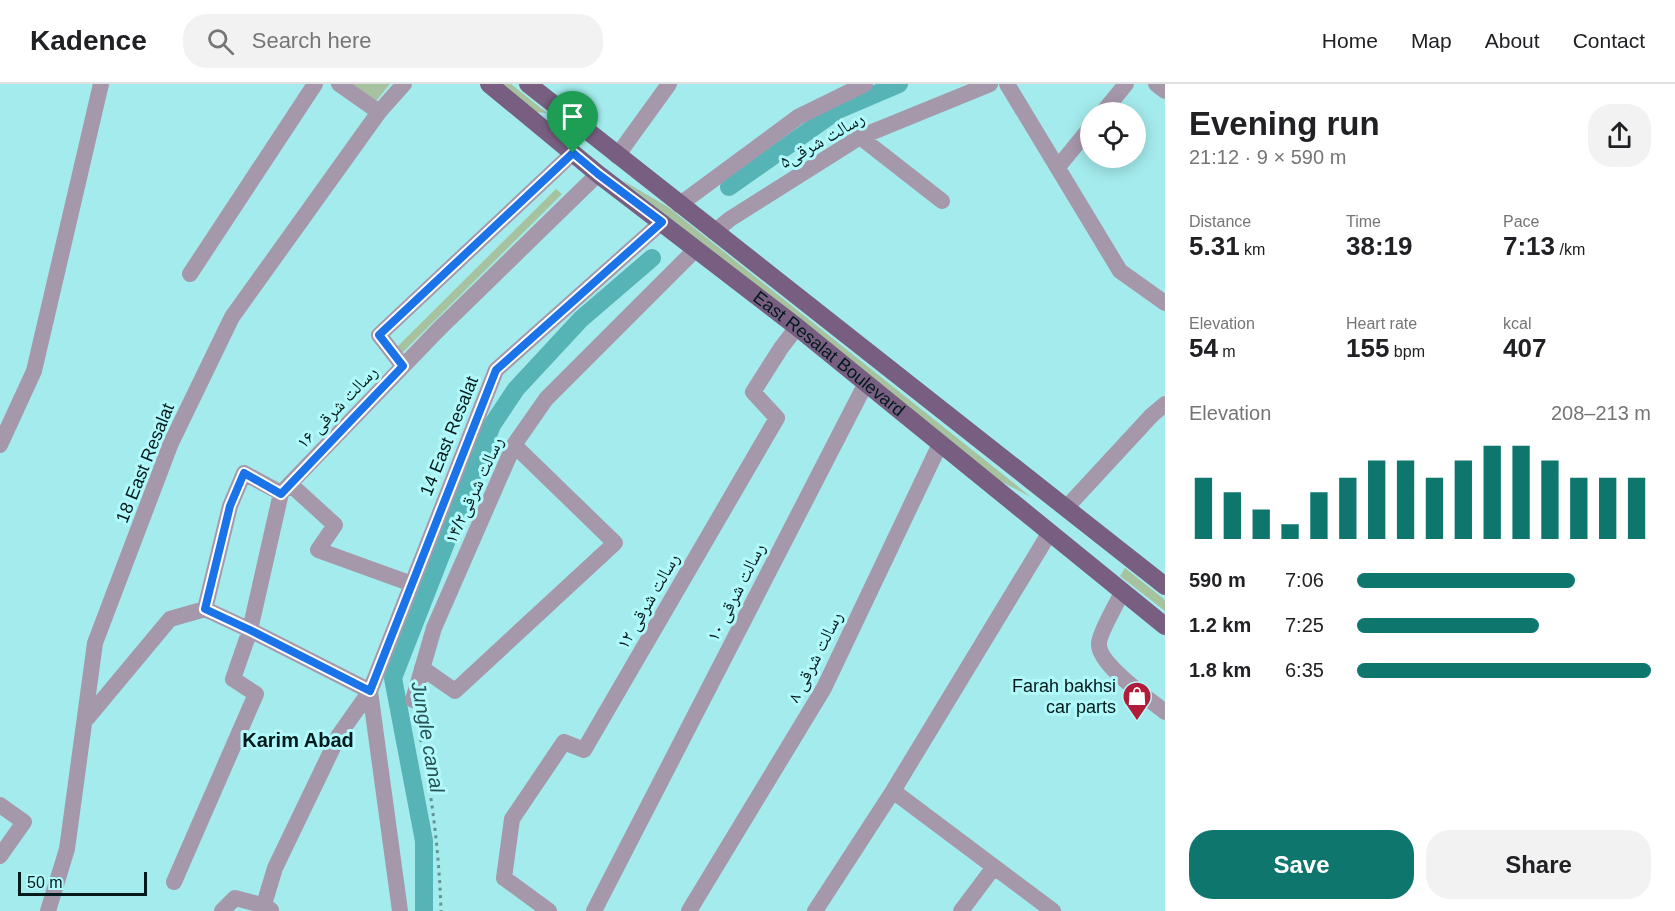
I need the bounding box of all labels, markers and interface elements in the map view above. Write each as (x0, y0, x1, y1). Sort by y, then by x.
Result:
search box (183, 14, 603, 68)
text: Kadence (30, 25, 147, 56)
icon: search (204, 25, 237, 58)
text: Search here (252, 28, 372, 53)
text: Home (1322, 29, 1378, 52)
text: Map (1411, 29, 1452, 52)
text: About (1485, 29, 1540, 52)
text: Contact (1573, 29, 1645, 52)
pin (547, 91, 598, 153)
icon: arrive (556, 100, 589, 133)
map controls (1080, 102, 1146, 168)
button: locate (1080, 102, 1146, 168)
button: share (1588, 104, 1651, 167)
text: Evening run (1189, 105, 1380, 142)
street label: رسالت شرقی۵ (776, 108, 868, 173)
text: 21:12 · 9 × 590 m (1189, 146, 1346, 168)
text: Distance (1189, 213, 1251, 230)
text: Time (1346, 213, 1381, 230)
text: Pace (1503, 213, 1539, 230)
text: 5.31 (1189, 231, 1240, 261)
text: 38:19 (1346, 231, 1413, 261)
text: 7:13 (1503, 231, 1555, 261)
text: km (1240, 241, 1265, 258)
text: /km (1555, 241, 1585, 258)
street label: East Resalat Boulevard (749, 287, 909, 420)
text: Elevation (1189, 315, 1255, 332)
text: Heart rate (1346, 315, 1417, 332)
text: kcal (1503, 315, 1531, 332)
text: 54 (1189, 333, 1218, 363)
text: 155 (1346, 333, 1389, 363)
text: 407 (1503, 333, 1546, 363)
text: m (1218, 343, 1236, 360)
text: bpm (1389, 343, 1425, 360)
street label: رسالت شرقی ۱۶ (293, 362, 382, 453)
street label: 14 East Resalat (416, 373, 482, 499)
street label: 18 East Resalat (112, 400, 178, 526)
text: Elevation (1189, 402, 1271, 424)
text: 208–213 m (1551, 402, 1651, 424)
street label: رسالت شرقی۱۴/۲ (441, 434, 508, 547)
street label: رسالت شرقی ۱۰ (703, 540, 770, 645)
street label: رسالت شرقی ۱۲ (613, 550, 684, 653)
text: 590 m (1189, 569, 1246, 591)
text: 7:06 (1285, 569, 1324, 591)
street label: رسالت شرقی ۸ (784, 608, 847, 706)
text: 1.2 km (1189, 614, 1251, 636)
text: 7:25 (1285, 614, 1324, 636)
text: 1.8 km (1189, 659, 1251, 681)
text: 6:35 (1285, 659, 1324, 681)
place label: Farah bakhsi car parts (1012, 676, 1116, 717)
water label: Jungle canal (407, 679, 449, 795)
shop icon: Farah bakhsi car parts (1121, 680, 1153, 722)
district label: Karim Abad (242, 729, 354, 751)
button: Save (1189, 830, 1414, 899)
button: Share (1426, 830, 1651, 899)
scale bar (18, 869, 147, 896)
text: 50 m (27, 874, 63, 891)

